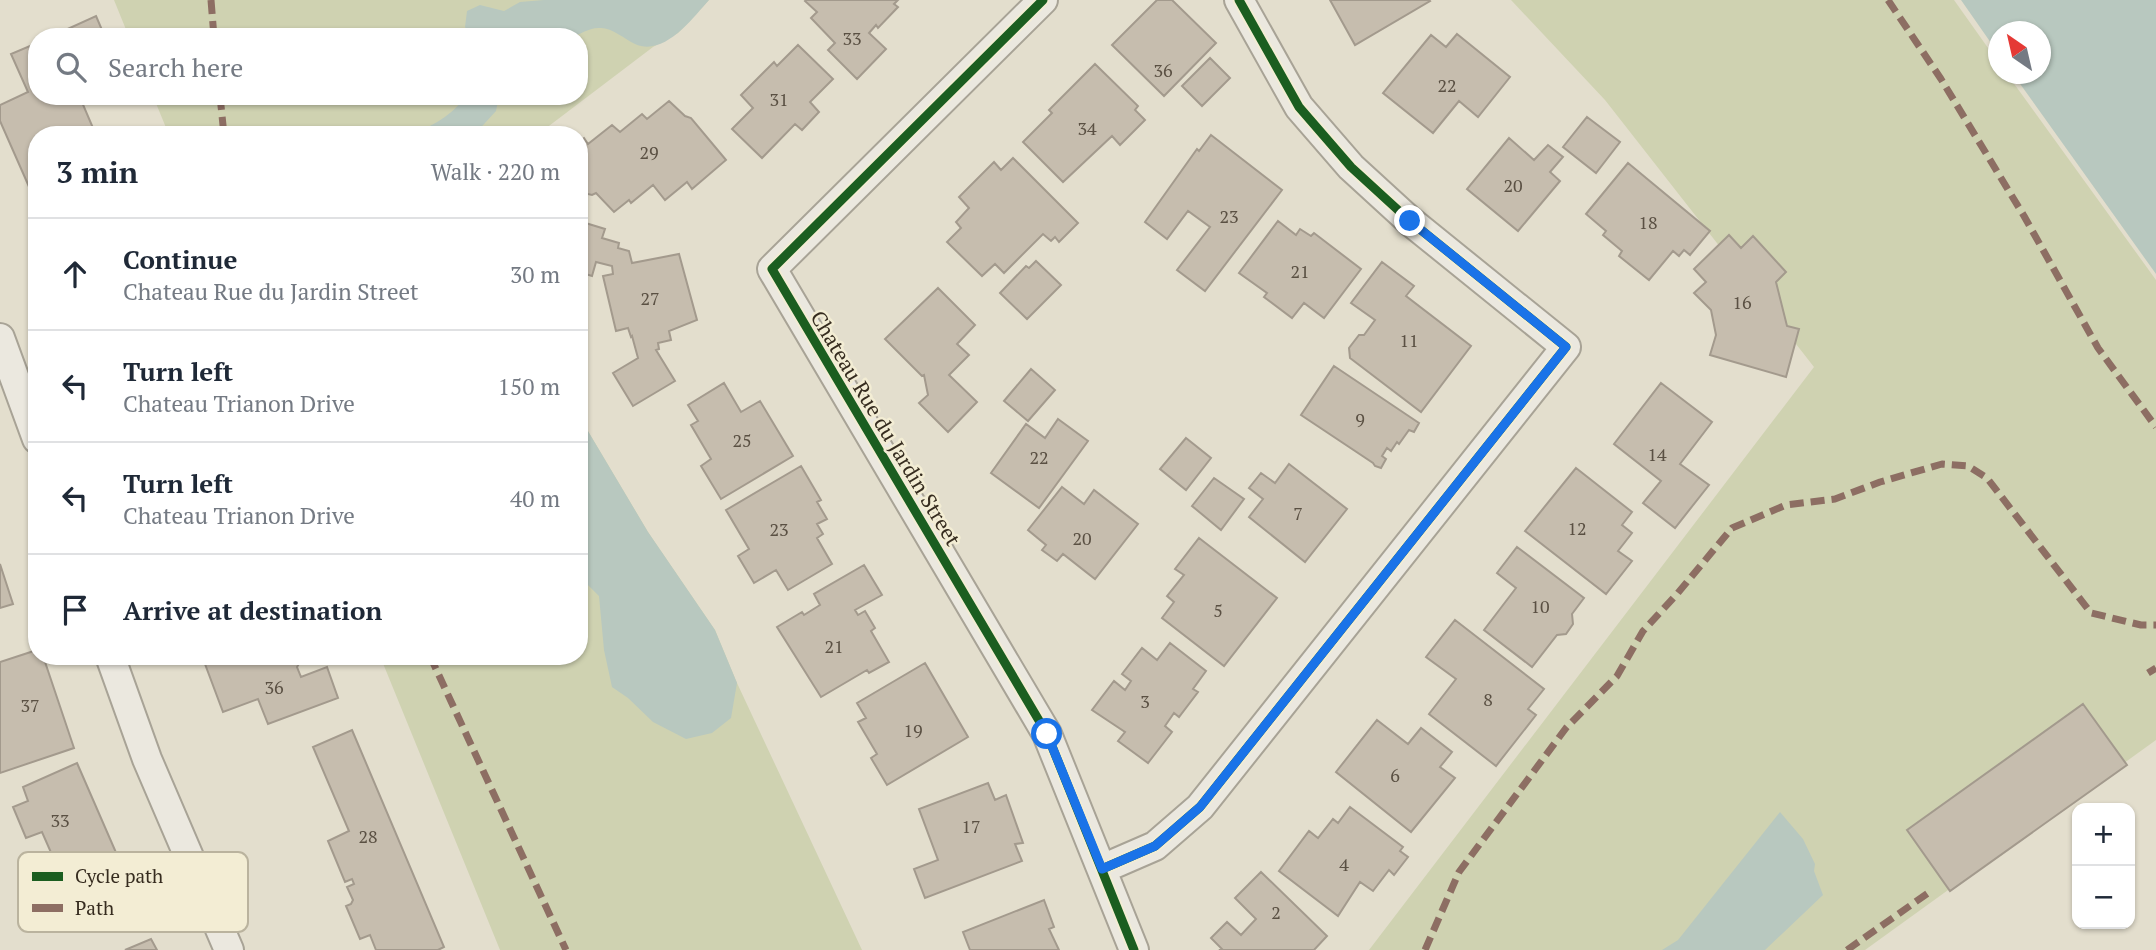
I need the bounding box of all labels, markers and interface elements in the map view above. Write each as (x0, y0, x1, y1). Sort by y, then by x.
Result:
north arrow (1988, 21, 2051, 84)
house number: 33 (842, 26, 862, 50)
search box (28, 28, 588, 105)
icon: search (52, 48, 90, 86)
text: Search here (108, 50, 243, 84)
house number: 36 (1153, 58, 1173, 82)
house number: 22 (1437, 73, 1457, 97)
house number: 31 (769, 87, 789, 111)
house number: 34 (1077, 116, 1097, 140)
house number: 29 (639, 140, 659, 164)
text: 3 min (56, 152, 138, 192)
text: Walk · 220 m (431, 156, 560, 187)
house number: 20 (1503, 173, 1523, 197)
house number: 23 (1219, 204, 1239, 228)
route end (1394, 205, 1425, 236)
house number: 18 (1638, 210, 1658, 234)
text: Continue (123, 242, 237, 276)
icon: ahead (56, 255, 94, 293)
text: 30 m (510, 259, 560, 290)
house number: 21 (1290, 259, 1310, 283)
text: Chateau Rue du Jardin Street (123, 276, 419, 307)
house number: 27 (640, 286, 660, 310)
house number: 16 (1732, 290, 1752, 314)
street label: Chateau Rue du Jardin Street (804, 305, 968, 551)
house number: 11 (1399, 328, 1419, 352)
text: Turn left (123, 354, 233, 388)
icon: left (56, 367, 94, 405)
text: 150 m (498, 371, 560, 402)
text: Chateau Trianon Drive (123, 388, 355, 419)
house number: 9 (1355, 407, 1365, 431)
house number: 25 (732, 428, 752, 452)
house number: 14 (1647, 442, 1667, 466)
house number: 22 (1029, 445, 1049, 469)
text: Turn left (123, 466, 233, 500)
icon: left (56, 479, 94, 517)
text: 40 m (510, 483, 560, 514)
text: Chateau Trianon Drive (123, 500, 355, 531)
house number: 7 (1293, 501, 1303, 525)
house number: 12 (1567, 516, 1587, 540)
house number: 23 (769, 517, 789, 541)
house number: 20 (1072, 526, 1092, 550)
icon: arrive (56, 591, 94, 629)
text: Arrive at destination (123, 593, 382, 627)
house number: 10 (1530, 594, 1550, 618)
house number: 5 (1213, 598, 1223, 622)
house number: 21 (824, 634, 844, 658)
house number: 36 (264, 675, 284, 699)
house number: 8 (1483, 687, 1493, 711)
house number: 3 (1140, 689, 1150, 713)
house number: 37 (20, 693, 40, 717)
house number: 19 (903, 718, 923, 742)
route start (1031, 718, 1062, 749)
house number: 6 (1390, 763, 1400, 787)
map controls (2072, 803, 2135, 929)
button: + (2072, 803, 2135, 866)
house number: 33 (50, 808, 70, 832)
house number: 17 (961, 814, 981, 838)
house number: 28 (358, 824, 378, 848)
legend (18, 852, 248, 932)
house number: 4 (1339, 852, 1349, 876)
text: Cycle path (75, 863, 163, 888)
button: − (2072, 866, 2135, 929)
text: Path (75, 895, 114, 920)
house number: 2 (1271, 900, 1281, 924)

